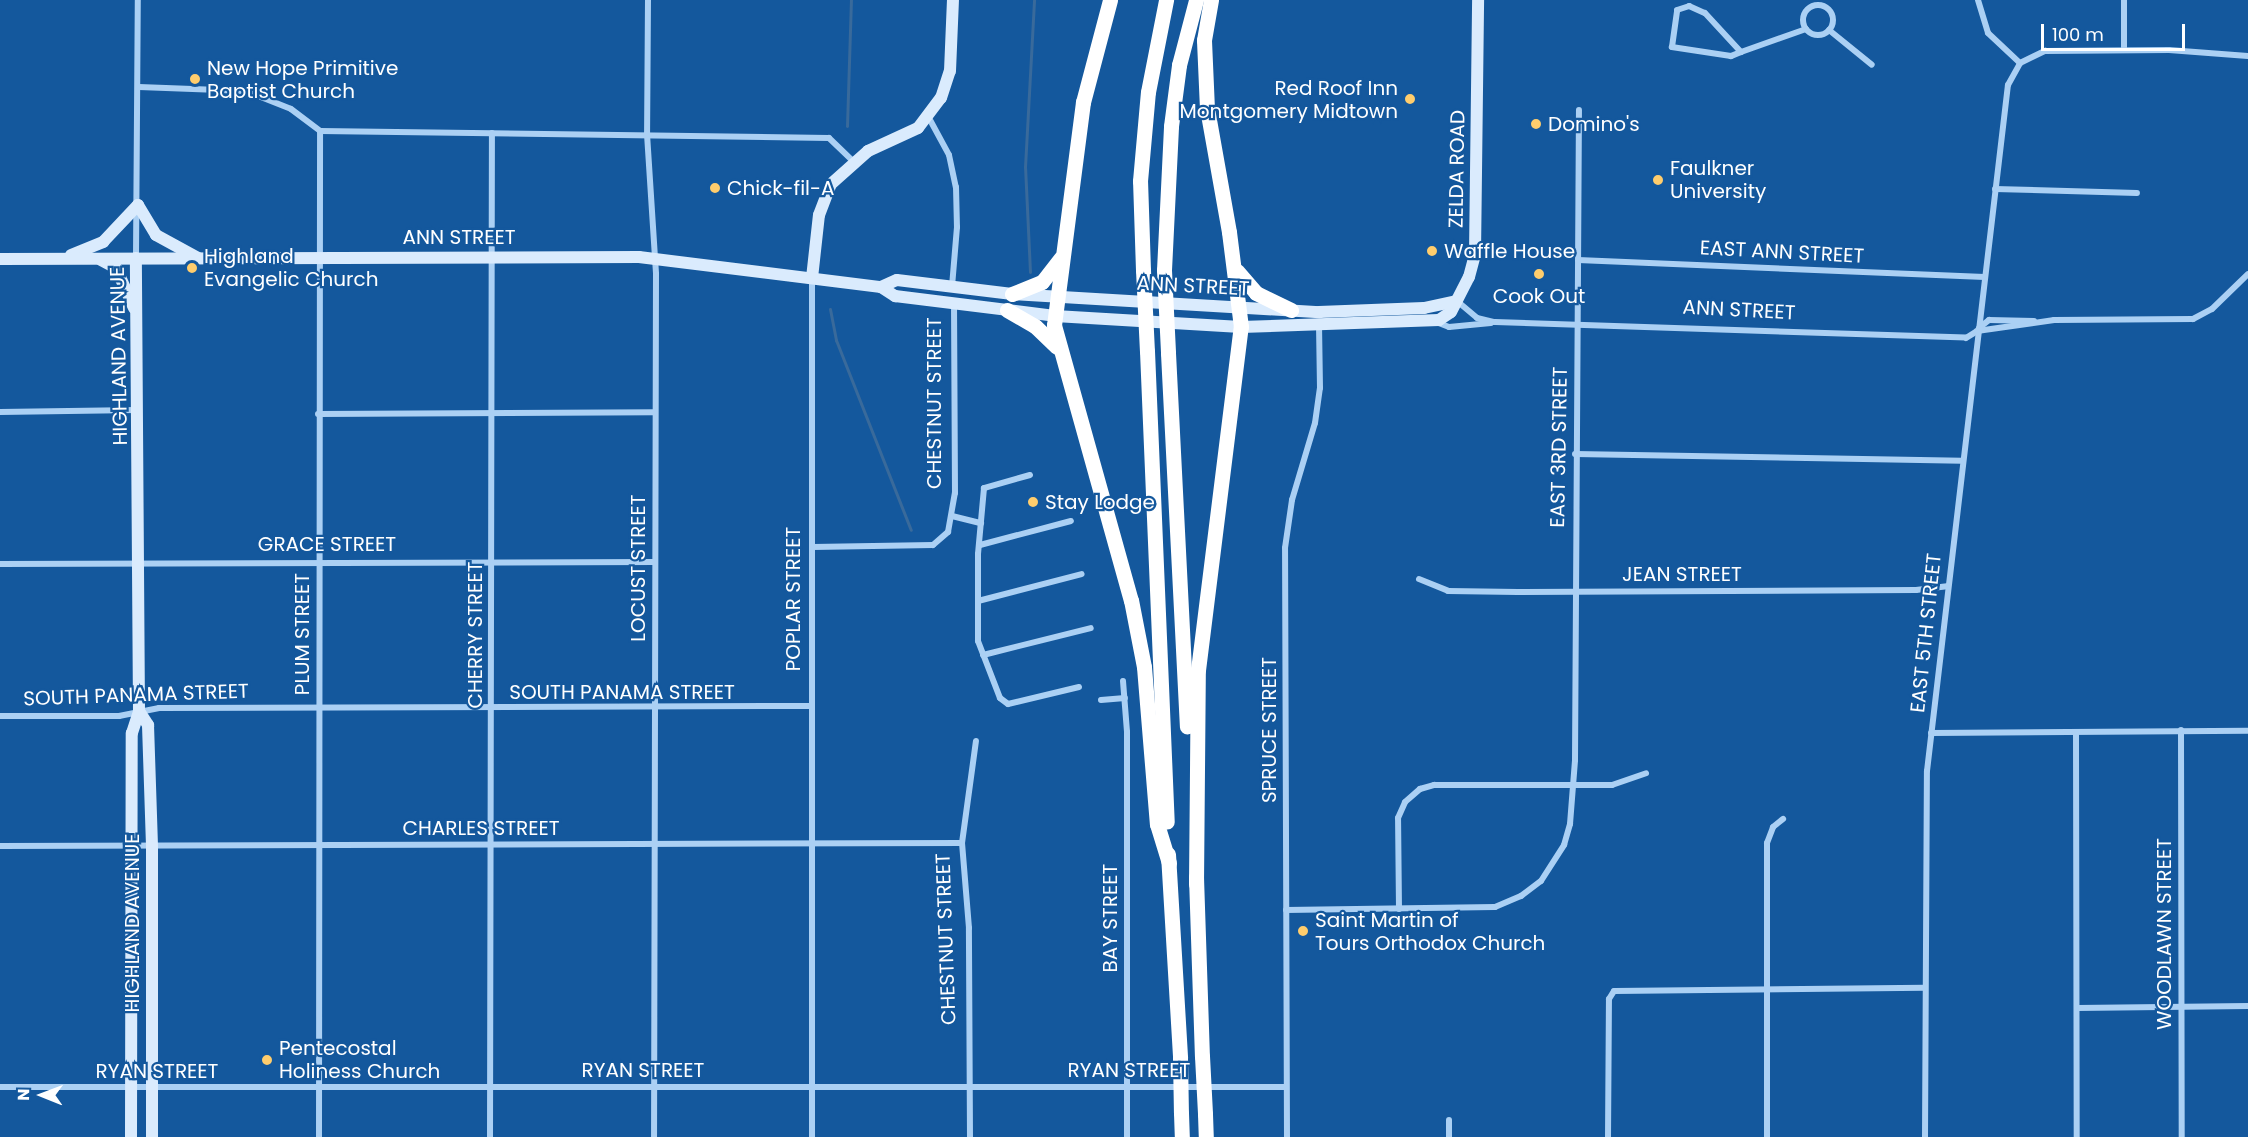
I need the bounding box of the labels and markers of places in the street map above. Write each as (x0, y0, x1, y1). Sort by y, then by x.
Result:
place label: New Hope Primitive Baptist Church (207, 56, 398, 103)
marker: New Hope Primitive Baptist Church (188, 72, 202, 86)
place label: Red Roof Inn Montgomery Midtown (1180, 76, 1398, 123)
marker: Red Roof Inn Montgomery Midtown (1403, 92, 1417, 106)
place label: Domino's (1548, 112, 1640, 136)
marker: Domino's (1529, 117, 1543, 131)
place label: Faulkner University (1670, 156, 1766, 203)
marker: Faulkner University (1651, 173, 1665, 187)
place label: Chick-fil-A (727, 176, 835, 200)
marker: Chick-fil-A (708, 181, 722, 195)
place label: Waffle House (1444, 239, 1575, 263)
place label: Highland Evangelic Church (204, 244, 378, 291)
marker: Waffle House (1425, 244, 1439, 258)
marker: Highland Evangelic Church (185, 261, 199, 275)
marker: Cook Out (1532, 267, 1546, 281)
place label: Cook Out (1493, 284, 1585, 308)
place label: Stay Lodge (1045, 490, 1155, 514)
marker: Stay Lodge (1026, 495, 1040, 509)
place label: Saint Martin of Tours Orthodox Church (1315, 908, 1545, 955)
marker: Saint Martin of Tours Orthodox Church (1296, 924, 1310, 938)
place label: Pentecostal Holiness Church (279, 1036, 440, 1083)
marker: Pentecostal Holiness Church (260, 1053, 274, 1067)

